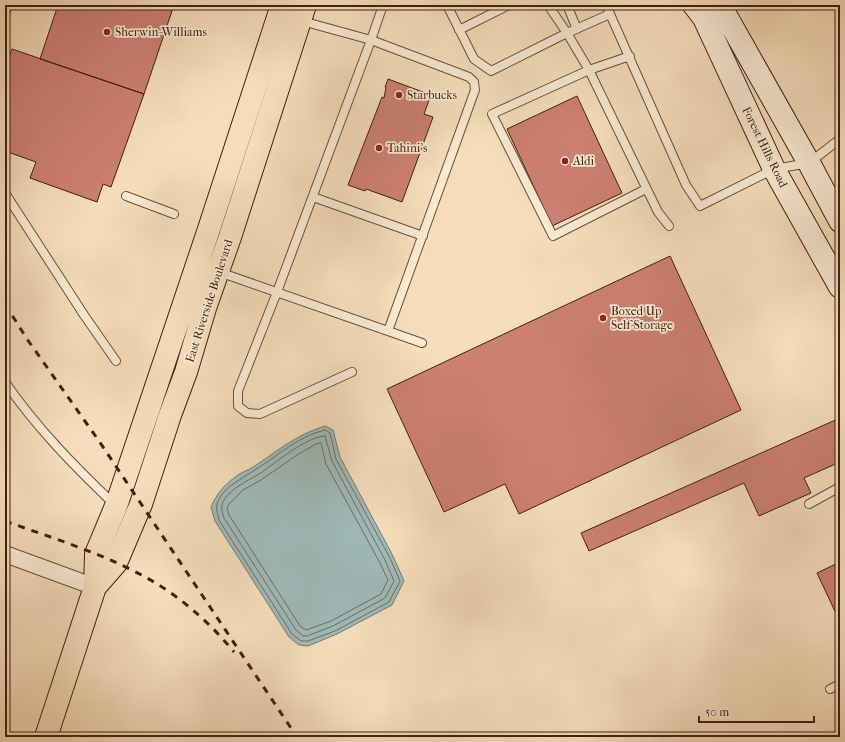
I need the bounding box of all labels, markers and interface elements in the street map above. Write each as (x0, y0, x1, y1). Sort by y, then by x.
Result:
place label: Sherwin-Williams (115, 25, 208, 39)
marker: Sherwin-Williams (102, 27, 112, 37)
place label: Starbucks (407, 88, 457, 102)
marker: Starbucks (394, 90, 404, 100)
street label: Forest Hills Road (739, 104, 791, 190)
place label: Tahini's (387, 141, 428, 155)
marker: Tahini's (374, 143, 384, 153)
place label: Aldi (572, 154, 595, 168)
marker: Aldi (560, 156, 570, 166)
street label: East Riverside Boulevard (182, 237, 236, 364)
place label: Boxed Up Self-Storage (611, 304, 673, 332)
marker: Boxed Up Self-Storage (598, 313, 608, 323)
scale bar (699, 698, 814, 724)
text: 50 m (705, 705, 729, 719)

